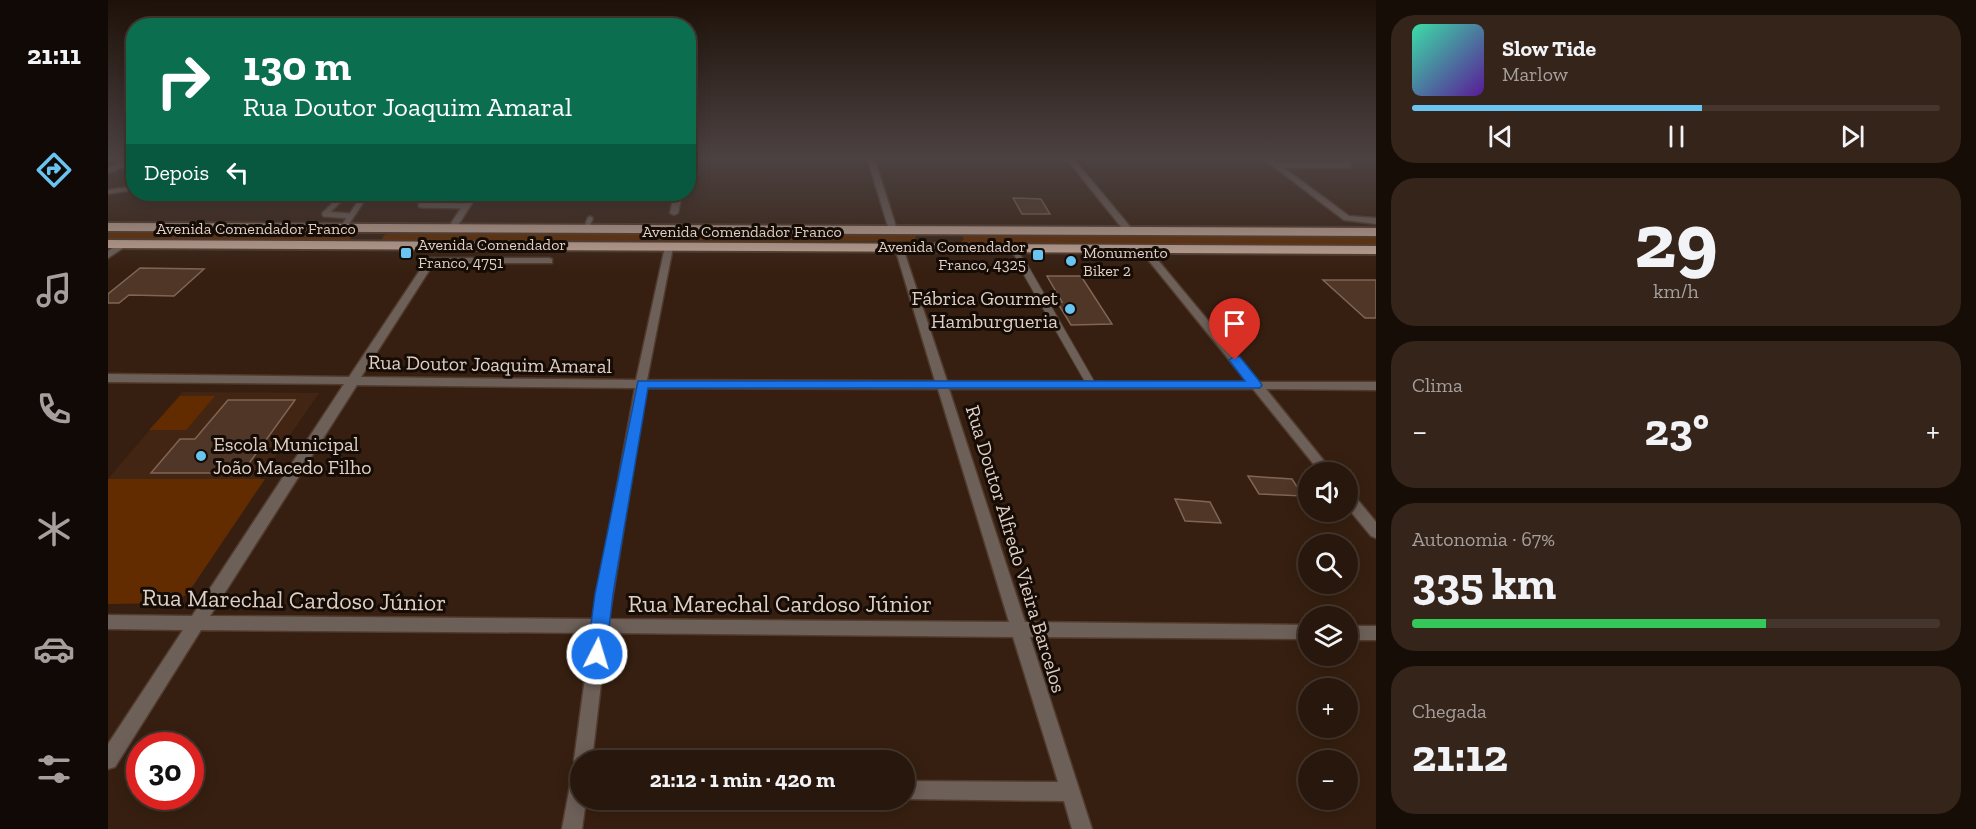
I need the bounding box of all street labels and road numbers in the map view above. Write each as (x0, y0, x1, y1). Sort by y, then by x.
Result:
street label: Avenida Comendador Franco (156, 219, 356, 238)
street label: Avenida Comendador Franco (642, 222, 842, 241)
street label: Rua Doutor Joaquim Amaral (368, 350, 612, 378)
street label: Rua Doutor Alfredo Vieira Barcelos (961, 402, 1071, 696)
street label: Rua Marechal Cardoso Júnior (142, 582, 446, 617)
street label: Rua Marechal Cardoso Júnior (628, 589, 932, 618)

